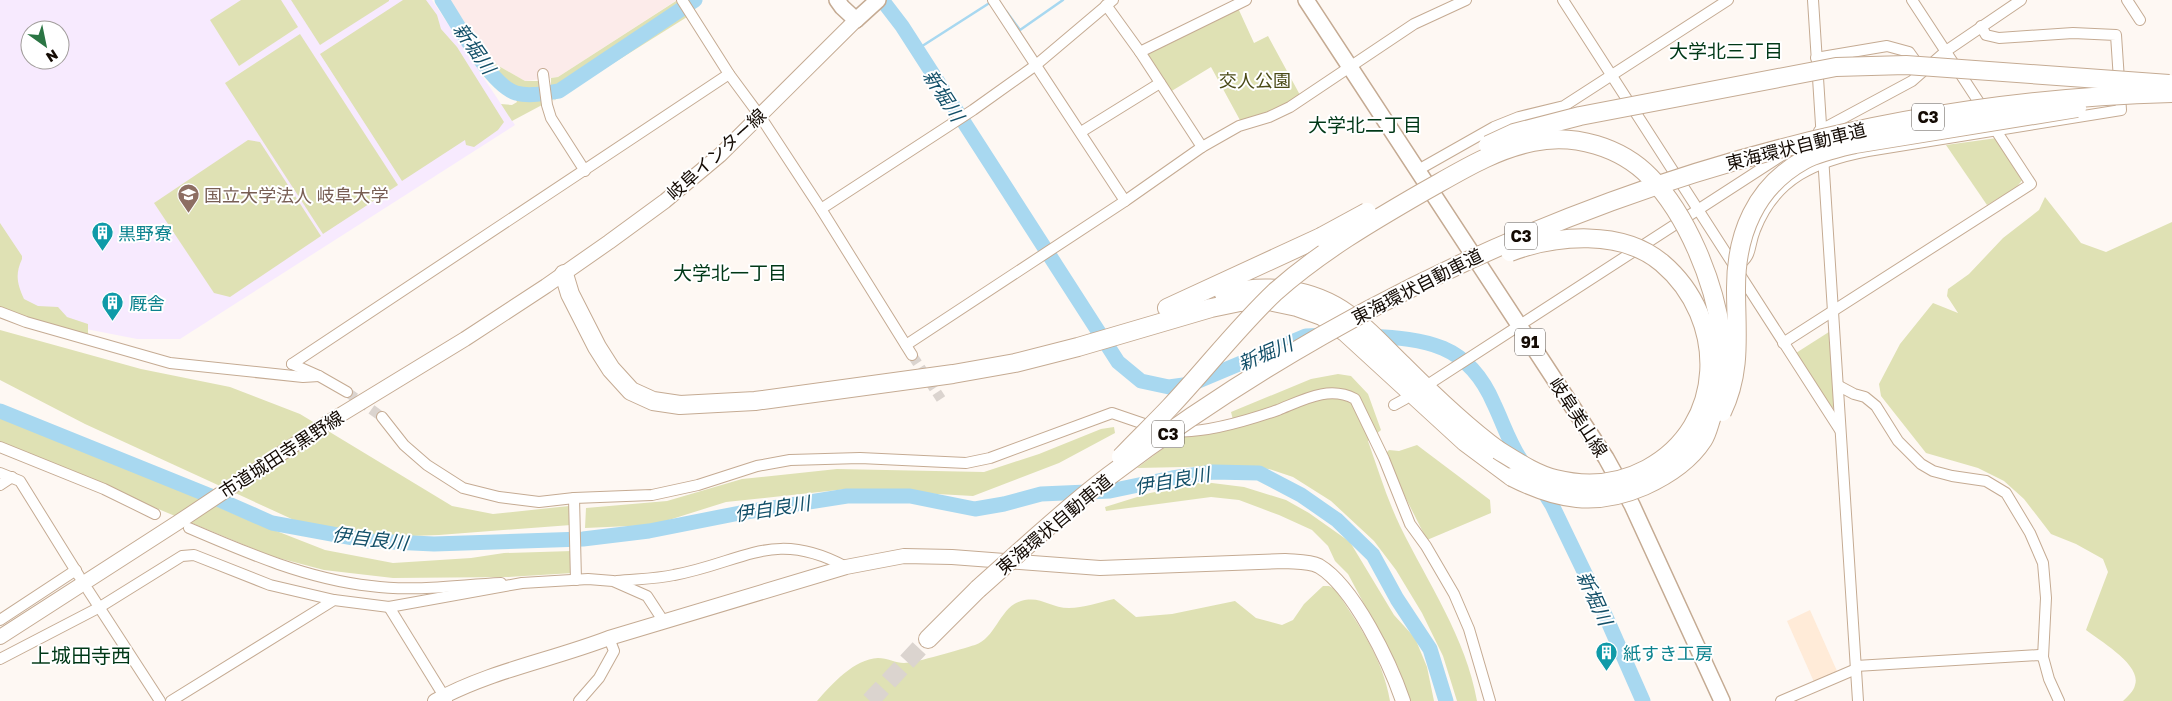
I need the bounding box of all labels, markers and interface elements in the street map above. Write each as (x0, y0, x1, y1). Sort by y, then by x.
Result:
water label: 新堀川 (449, 18, 502, 80)
north arrow (20, 20, 70, 70)
district label: 大学北三丁目 (1669, 39, 1783, 62)
text: N (43, 46, 61, 66)
water label: 新堀川 (919, 65, 970, 127)
park label: 交人公園 (1219, 69, 1291, 91)
street label: 岐阜インター線 (662, 104, 770, 204)
road number: C3 (1912, 104, 1944, 130)
district label: 大学北二丁目 (1308, 113, 1422, 136)
street label: 東海環状自動車道 (1723, 118, 1869, 174)
school or university icon: 国立大学法人 岐阜大学 (176, 183, 200, 214)
place label: 国立大学法人 岐阜大学 (204, 184, 389, 206)
building icon: 黒野寮 (90, 221, 114, 252)
place label: 黒野寮 (118, 222, 172, 244)
road number: C3 (1505, 222, 1537, 250)
street label: 東海環状自動車道 (1348, 244, 1486, 328)
district label: 大学北一丁目 (673, 261, 787, 284)
building icon: 厩舎 (101, 291, 125, 322)
place label: 厩舎 (129, 292, 165, 314)
road number: 91 (1515, 328, 1545, 356)
water label: 新堀川 (1234, 330, 1298, 375)
street label: 岐阜美山線 (1545, 373, 1613, 461)
street label: 市道城田寺黒野線 (215, 406, 347, 502)
road number: C3 (1152, 420, 1184, 448)
water label: 伊自良川 (1133, 462, 1213, 498)
street label: 東海環状自動車道 (992, 469, 1116, 579)
water label: 伊自良川 (733, 490, 813, 525)
water label: 伊自良川 (331, 522, 411, 554)
water label: 新堀川 (1573, 567, 1618, 630)
building icon: 紙すき工房 (1595, 641, 1619, 672)
place label: 紙すき工房 (1623, 642, 1713, 664)
district label: 上城田寺西 (31, 643, 131, 667)

